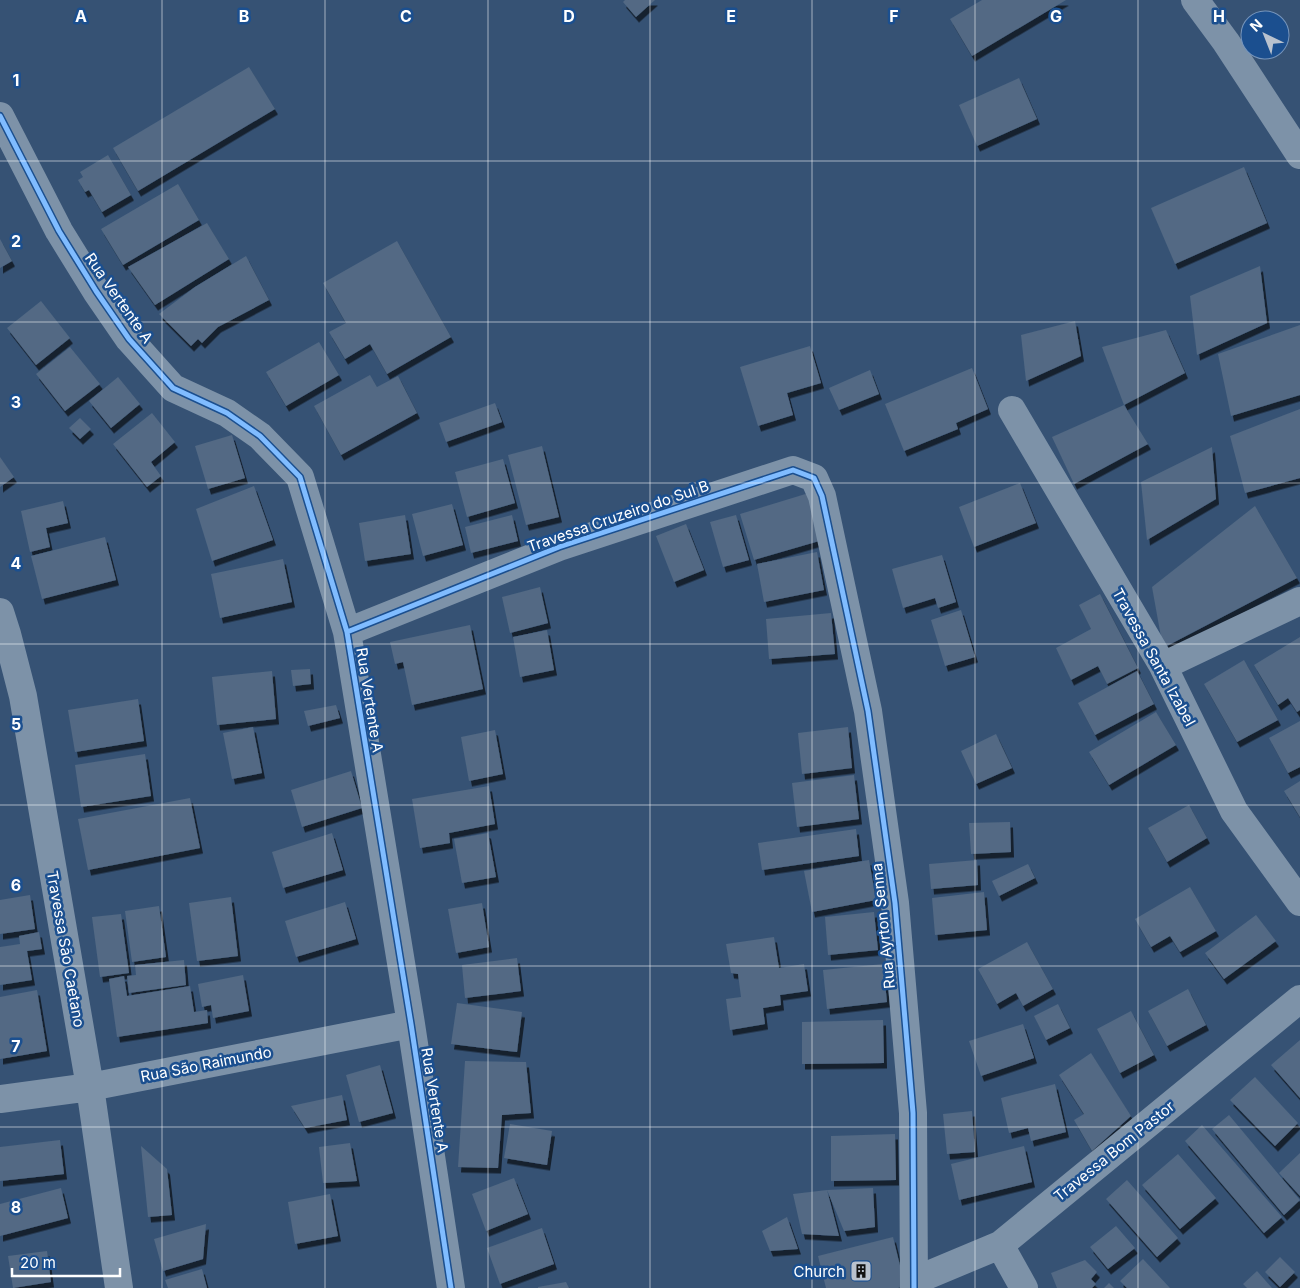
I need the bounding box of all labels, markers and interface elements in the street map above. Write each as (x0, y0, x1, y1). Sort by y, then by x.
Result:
text: A (75, 6, 87, 26)
text: B (239, 6, 249, 26)
text: C (400, 6, 412, 26)
text: D (563, 6, 575, 26)
text: E (726, 6, 736, 26)
text: F (889, 6, 899, 26)
text: G (1050, 6, 1062, 26)
text: H (1213, 6, 1225, 26)
north arrow (1240, 10, 1290, 60)
text: N (1246, 15, 1265, 35)
text: 1 (13, 70, 19, 90)
text: 2 (11, 231, 21, 251)
street label: Rua Vertente A (81, 249, 157, 347)
text: 3 (11, 392, 21, 412)
street label: Travessa Cruzeiro do Sul B (525, 476, 711, 556)
text: 4 (11, 553, 22, 573)
street label: Travessa Santa Izabel (1108, 585, 1200, 729)
street label: Rua Vertente A (352, 646, 388, 754)
text: 5 (11, 714, 21, 734)
street label: Rua Ayrton Senna (867, 862, 899, 990)
street label: Travessa São Caetano (43, 869, 89, 1029)
text: 6 (11, 875, 21, 895)
text: 7 (11, 1036, 21, 1056)
street label: Rua São Raimundo (139, 1042, 273, 1086)
street label: Rua Vertente A (417, 1046, 453, 1154)
street label: Travessa Bom Pastor (1050, 1096, 1178, 1205)
text: 8 (11, 1197, 21, 1217)
scale bar (12, 1246, 120, 1278)
text: 20 m (20, 1253, 56, 1272)
building icon: Church (849, 1259, 873, 1283)
place label: Church (793, 1262, 845, 1281)

